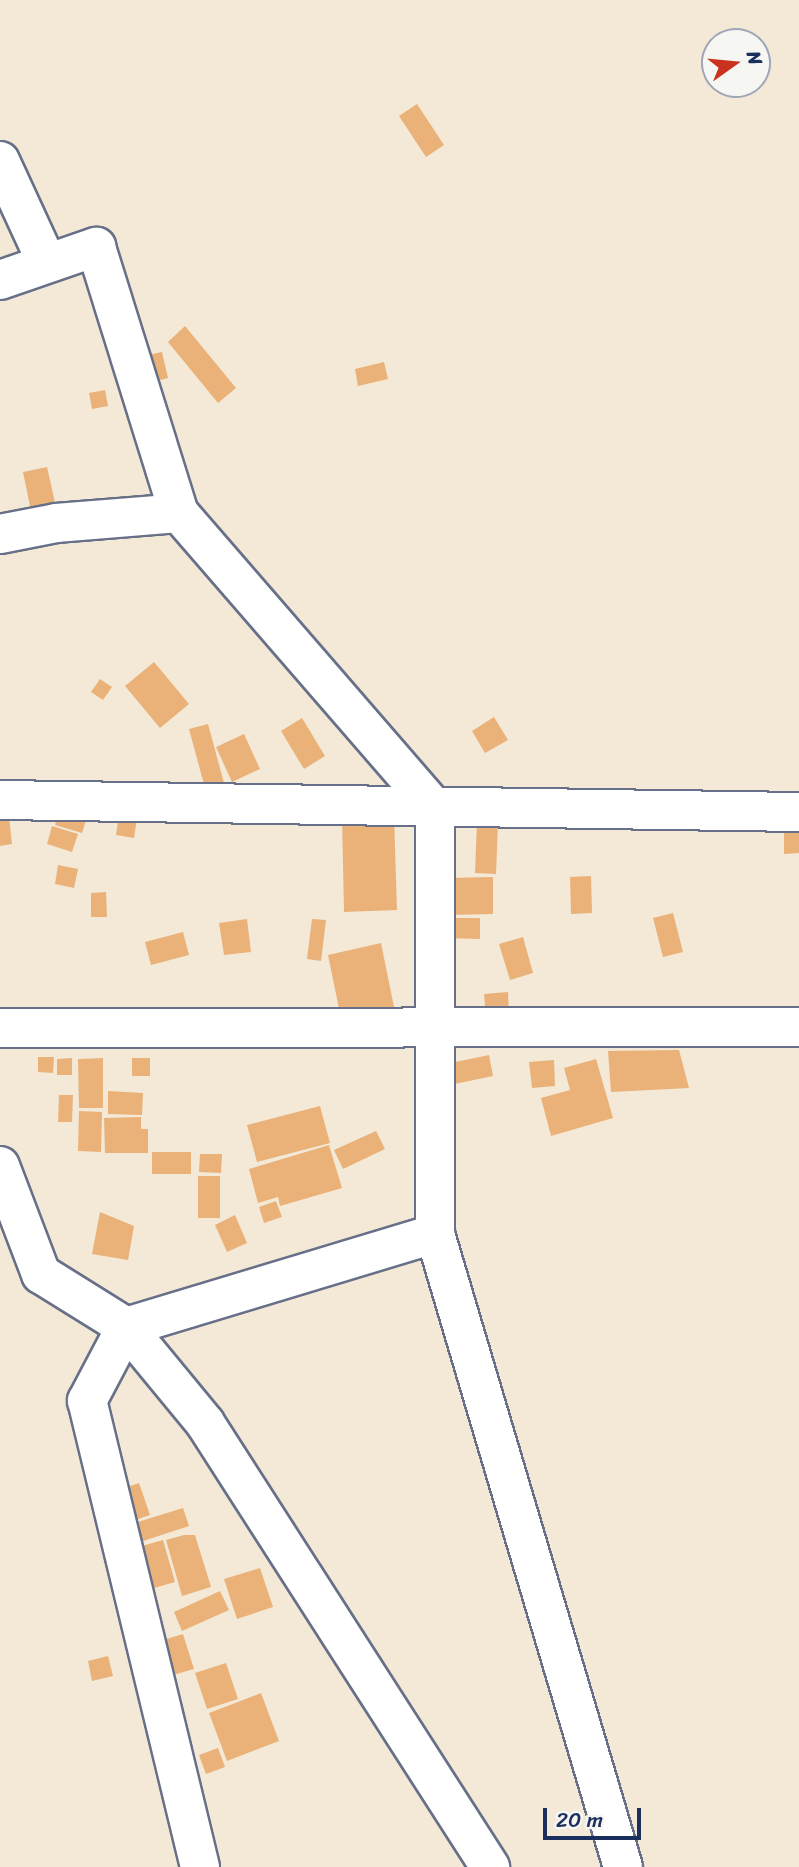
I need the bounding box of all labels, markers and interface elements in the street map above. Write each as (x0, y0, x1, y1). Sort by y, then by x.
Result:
north arrow (701, 28, 771, 98)
text: N (737, 47, 772, 69)
scale bar (547, 1794, 645, 1838)
text: 20 m (556, 1801, 603, 1839)

